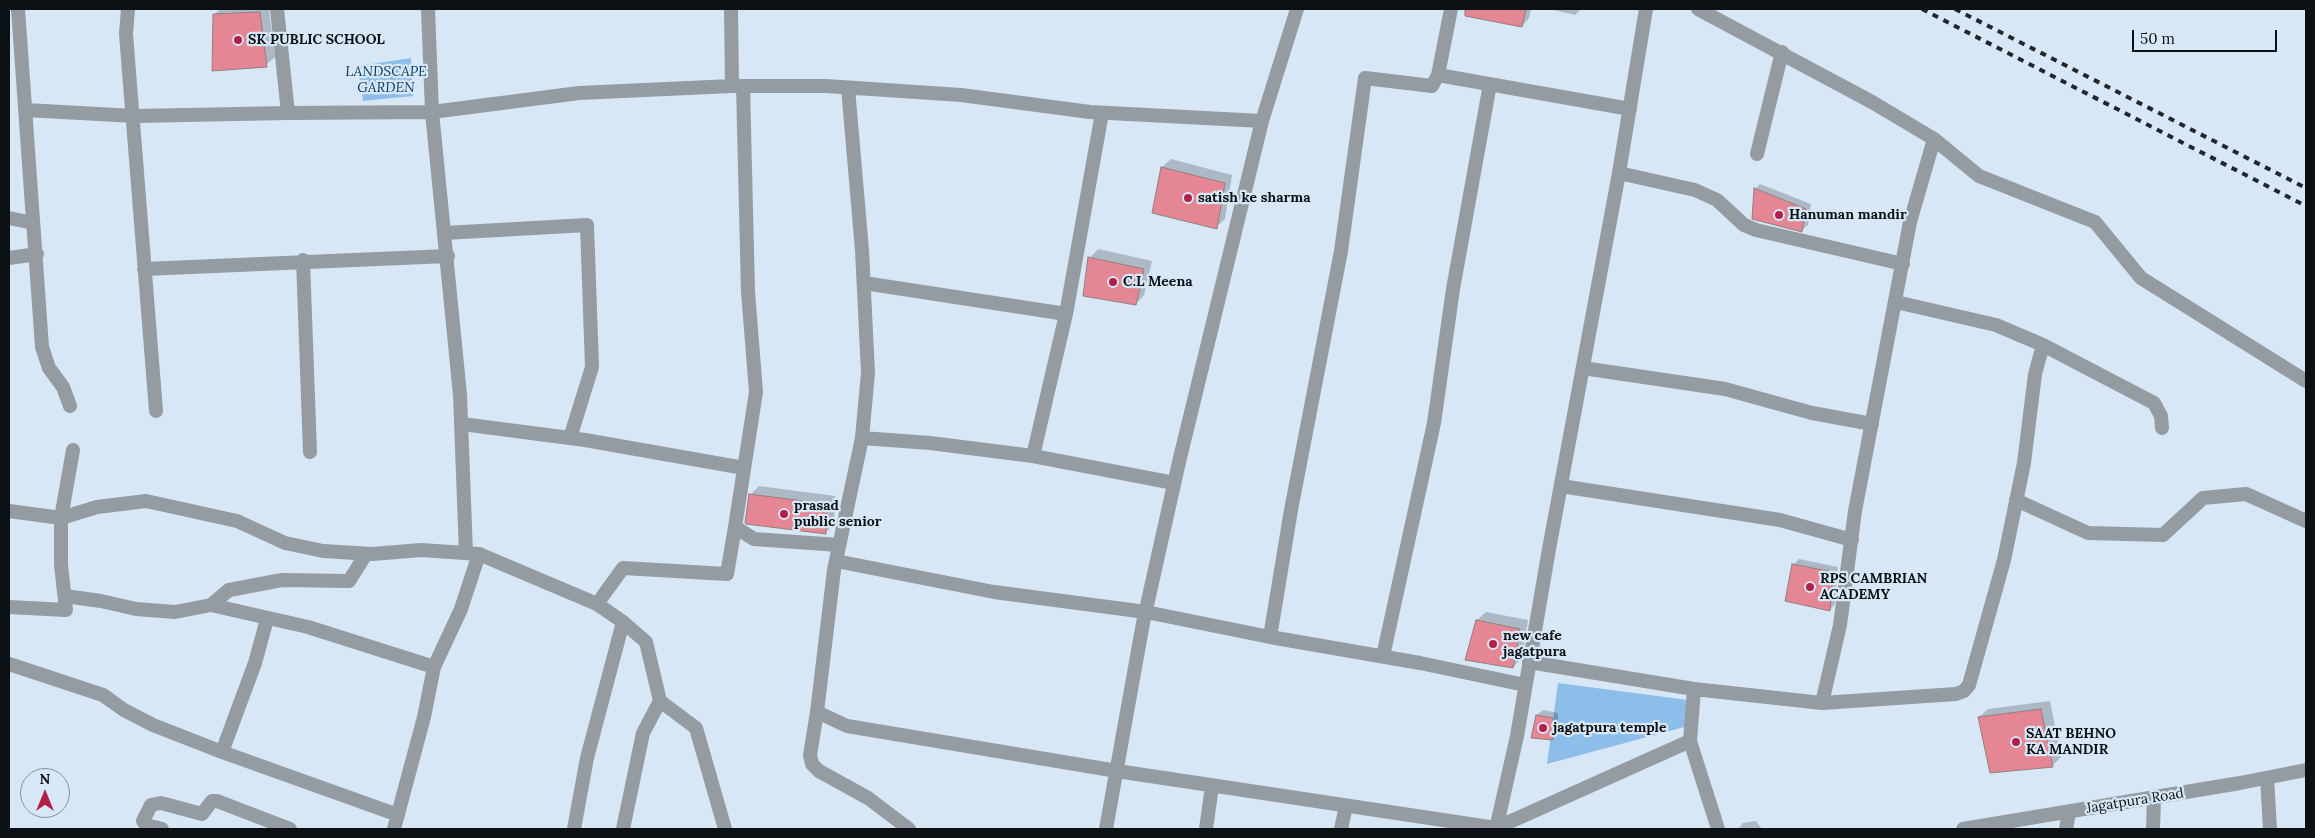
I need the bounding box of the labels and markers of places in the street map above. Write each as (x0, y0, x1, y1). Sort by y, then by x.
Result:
place label: SK PUBLIC SCHOOL (248, 32, 385, 48)
marker: SK PUBLIC SCHOOL (232, 34, 244, 46)
place label: satish ke sharma (1198, 190, 1311, 206)
marker: satish ke sharma (1182, 192, 1194, 204)
place label: Hanuman mandir (1789, 207, 1907, 223)
marker: Hanuman mandir (1773, 209, 1785, 221)
place label: C.L Meena (1123, 274, 1193, 290)
marker: C.L Meena (1107, 276, 1119, 288)
place label: prasad public senior (794, 498, 881, 530)
marker: prasad public senior (778, 508, 790, 520)
place label: RPS CAMBRIAN ACADEMY (1820, 571, 1927, 604)
marker: RPS CAMBRIAN ACADEMY (1804, 581, 1816, 593)
place label: new cafe jagatpura (1503, 628, 1566, 660)
marker: new cafe jagatpura (1487, 638, 1499, 650)
place label: jagatpura temple (1553, 720, 1666, 736)
marker: jagatpura temple (1537, 722, 1549, 734)
place label: SAAT BEHNO KA MANDIR (2026, 726, 2116, 759)
marker: SAAT BEHNO KA MANDIR (2010, 736, 2022, 748)

